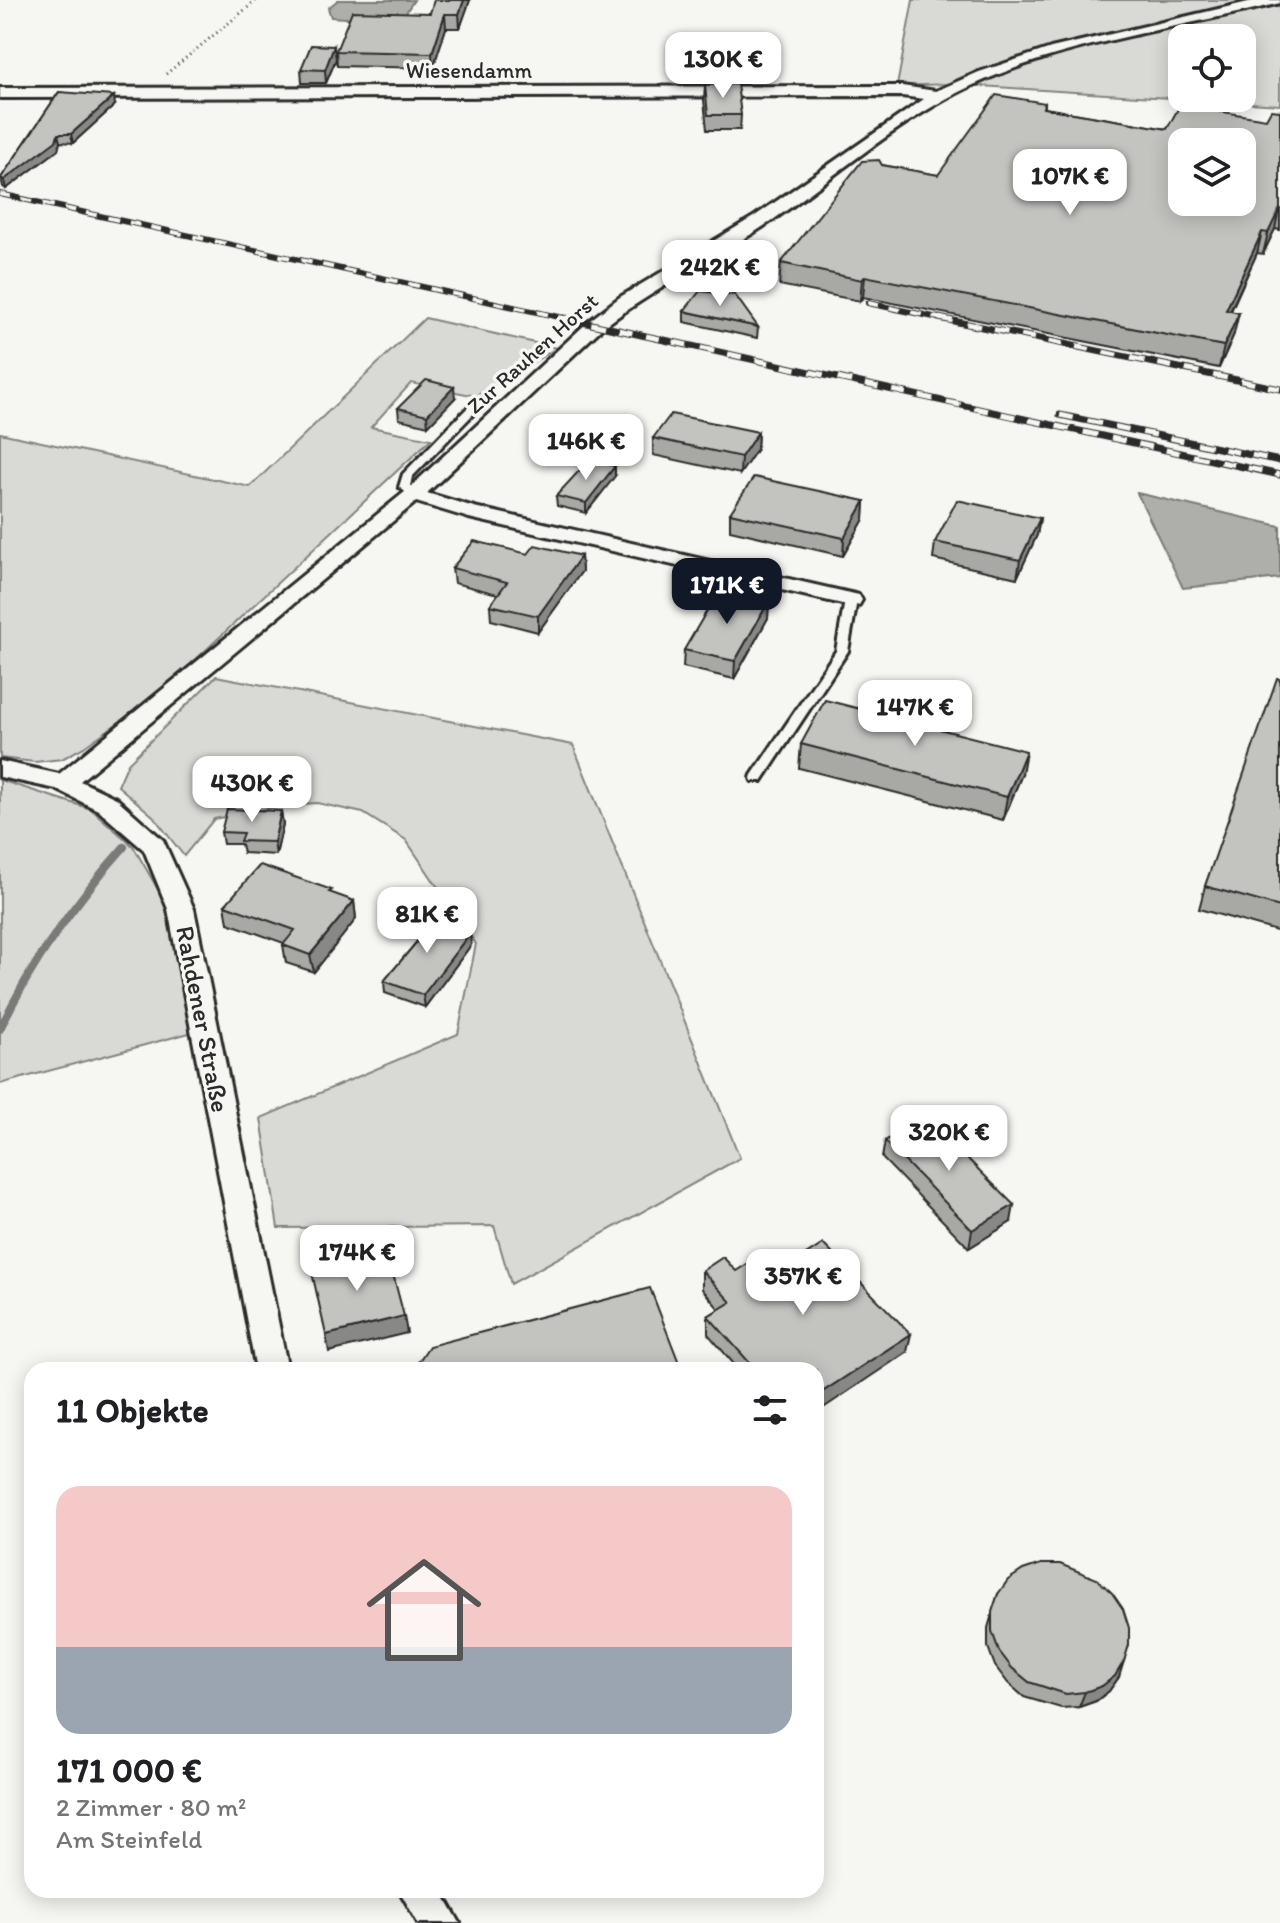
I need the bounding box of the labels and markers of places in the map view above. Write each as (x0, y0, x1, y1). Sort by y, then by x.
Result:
pin: 130K € (658, 32, 788, 100)
pin: 107K € (1005, 149, 1135, 217)
pin: 242K € (655, 240, 785, 308)
pin: 146K € (521, 414, 651, 482)
pin: 171K € (662, 558, 792, 626)
pin: 147K € (850, 680, 980, 748)
pin: 430K € (187, 756, 317, 824)
pin: 81K € (371, 887, 483, 955)
pin: 320K € (884, 1105, 1014, 1173)
pin: 174K € (292, 1225, 422, 1293)
pin: 357K € (738, 1249, 868, 1317)

